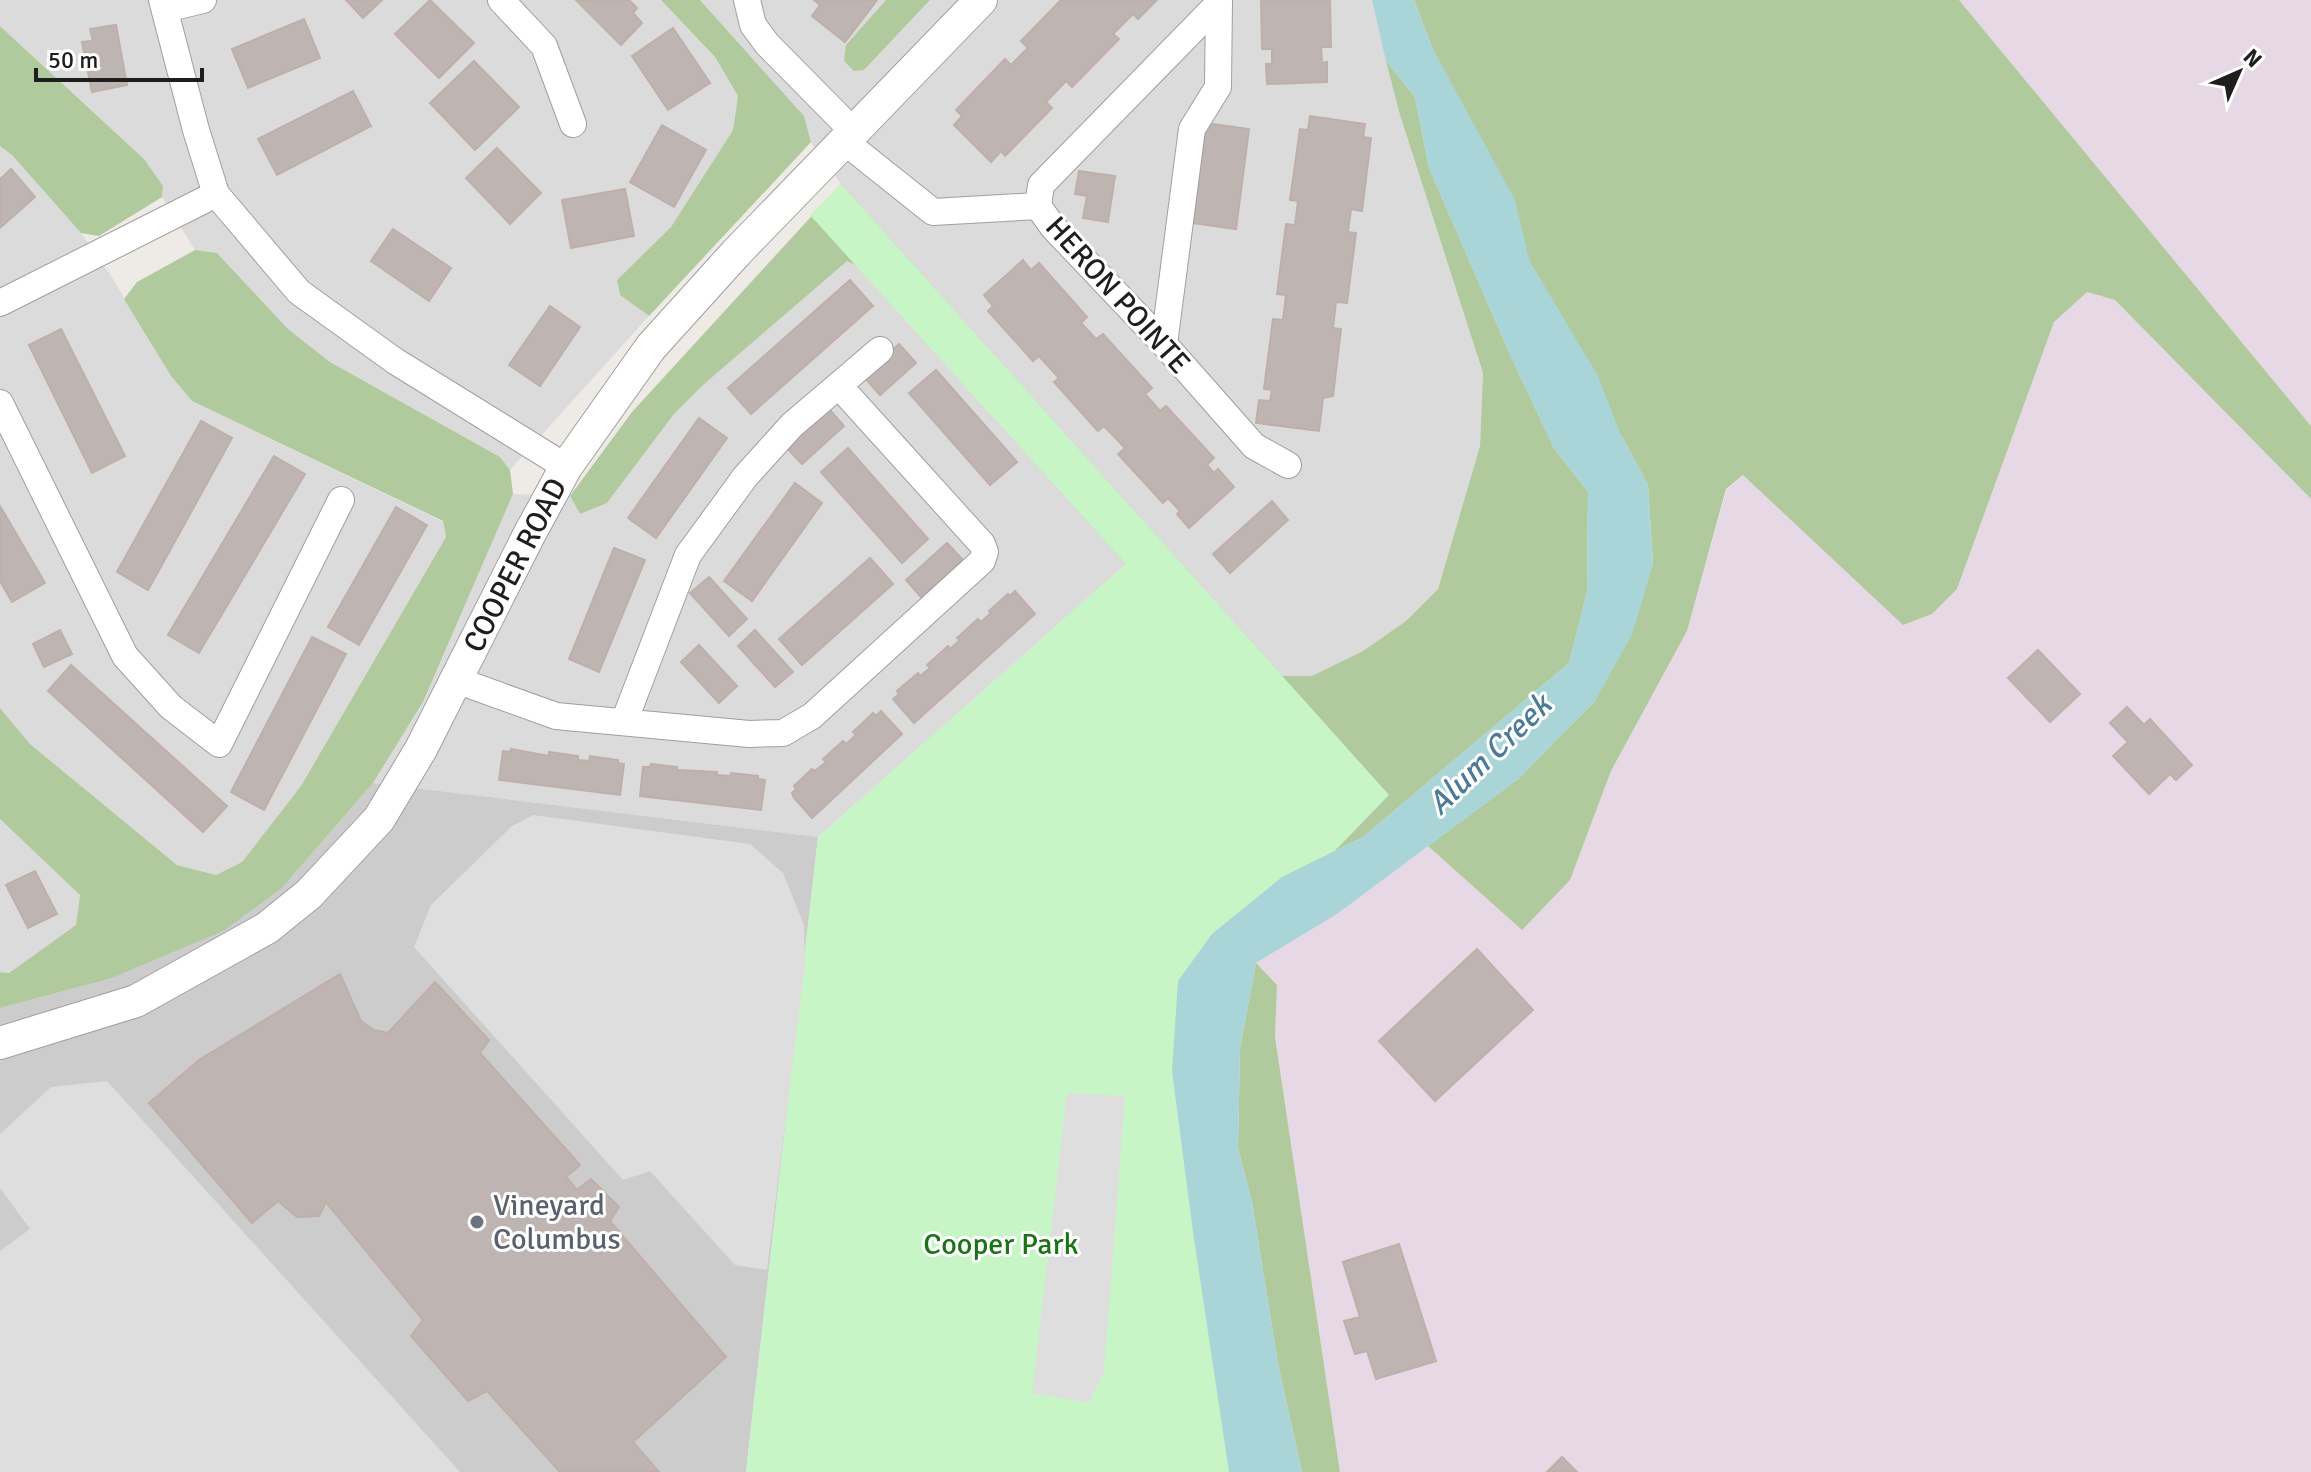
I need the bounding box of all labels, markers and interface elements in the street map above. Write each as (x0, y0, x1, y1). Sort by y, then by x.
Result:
scale bar (36, 32, 202, 82)
north arrow (2199, 32, 2279, 112)
text: N (2238, 43, 2268, 73)
text: 50 m (48, 45, 98, 75)
street label: HERON POINTE (1037, 209, 1198, 382)
street label: COOPER ROAD (456, 472, 575, 659)
water label: Alum Creek (1419, 684, 1561, 823)
place label: Vineyard Columbus (493, 1187, 621, 1258)
marker: Vineyard Columbus (468, 1213, 486, 1231)
park label: Cooper Park (923, 1226, 1079, 1263)

